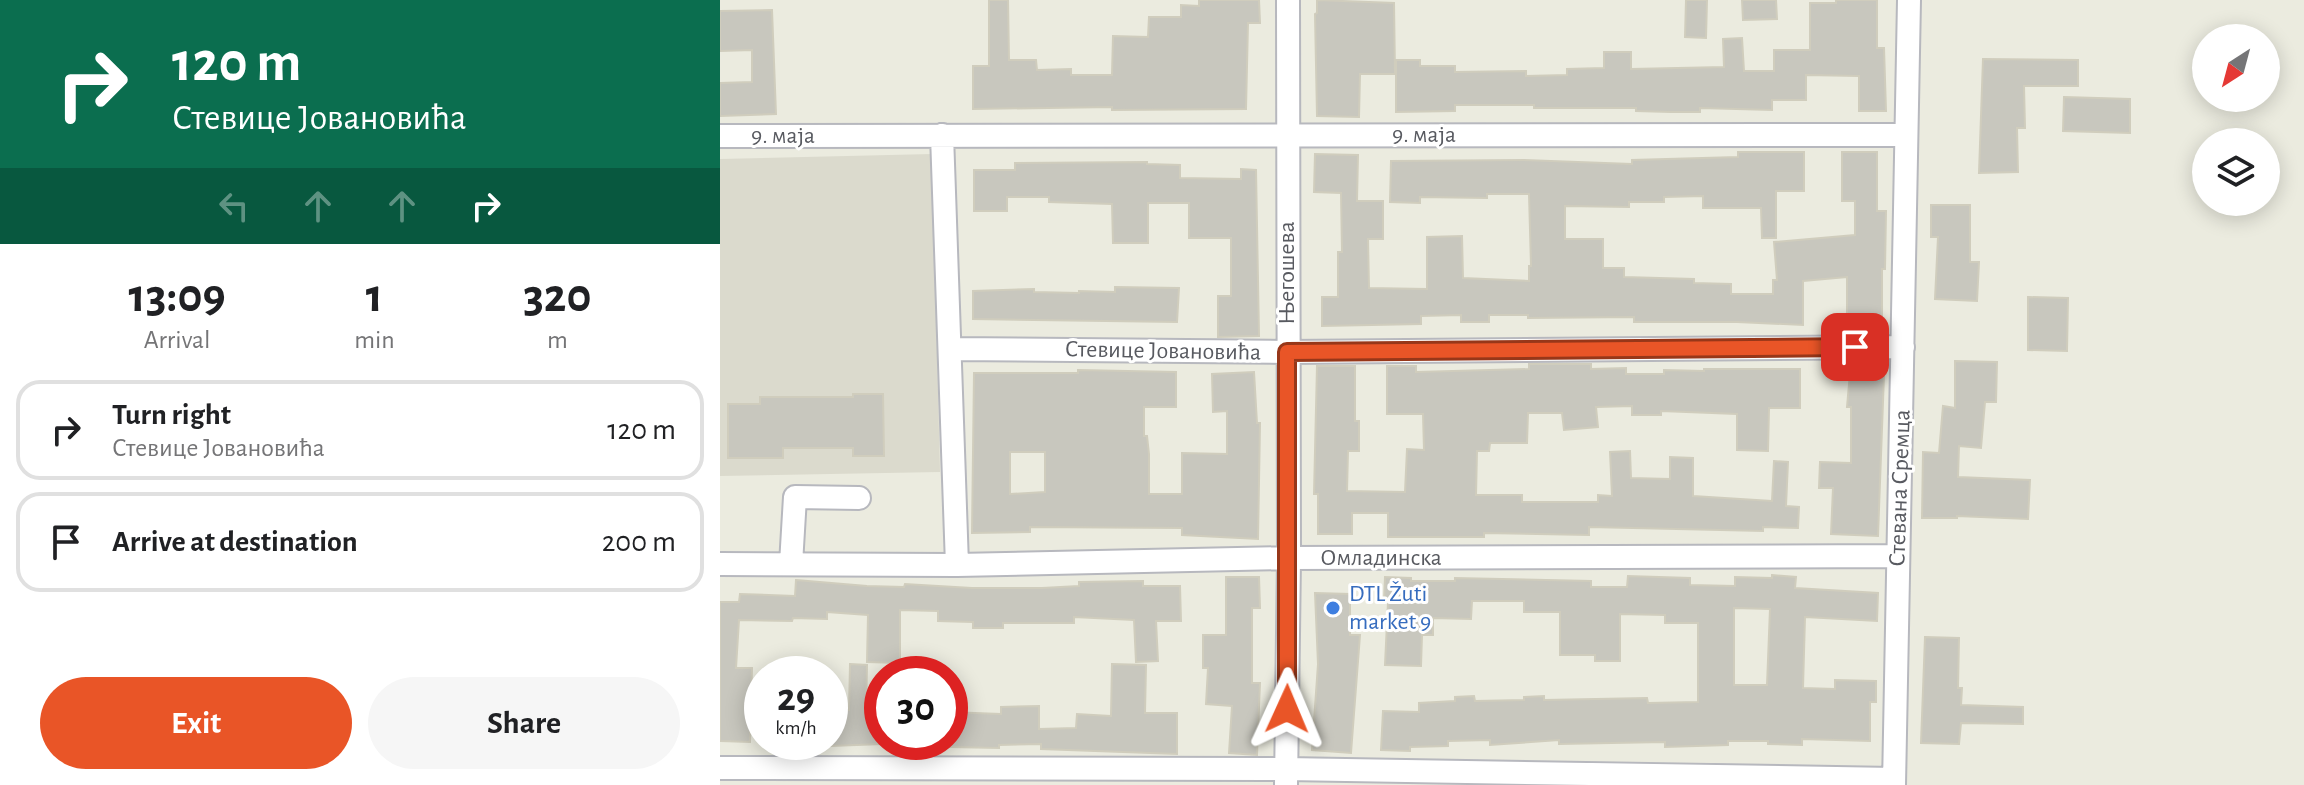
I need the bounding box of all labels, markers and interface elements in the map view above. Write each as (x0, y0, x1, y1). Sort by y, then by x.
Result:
north arrow (2192, 24, 2280, 112)
map controls (2192, 24, 2280, 216)
icon: right (40, 32, 144, 136)
text: 120 m (172, 35, 301, 91)
text: Стевице Јовановића (172, 100, 466, 136)
street label: 9. маја (1392, 123, 1456, 147)
street label: 9. маја (751, 124, 815, 148)
button: layers (2192, 128, 2280, 216)
icon: left (212, 184, 256, 228)
icon: ahead (296, 184, 340, 228)
icon: ahead (380, 184, 424, 228)
icon: right (464, 184, 508, 228)
street label: Његошева (1275, 221, 1299, 325)
text: 13:09 (129, 273, 226, 321)
text: 1 (366, 273, 383, 321)
text: 320 (523, 273, 591, 321)
pin (1821, 313, 1889, 381)
icon: arrive (1833, 325, 1877, 369)
text: Arrival (144, 327, 211, 353)
text: min (354, 327, 395, 353)
text: m (547, 327, 568, 353)
street label: Стевице Јовановића (1065, 337, 1261, 365)
text: Turn right (112, 400, 231, 430)
icon: right (44, 408, 88, 452)
street label: Стевана Сремца (1885, 409, 1915, 567)
text: 120 m (607, 415, 676, 445)
text: Стевице Јовановића (112, 435, 325, 461)
icon: arrive (44, 520, 88, 564)
text: Arrive at destination (112, 527, 358, 557)
text: 200 m (602, 527, 676, 557)
street label: Омладинска (1320, 546, 1442, 570)
place label: DTL Žuti market 9 (1349, 581, 1431, 634)
marker: DTL Žuti market 9 (1324, 599, 1342, 617)
speed limit sign: 30 (864, 656, 968, 760)
position arrow (1245, 667, 1329, 751)
button: Exit (40, 677, 352, 769)
button: Share (368, 677, 680, 769)
text: 29 (777, 678, 815, 718)
text: km/h (775, 718, 817, 738)

